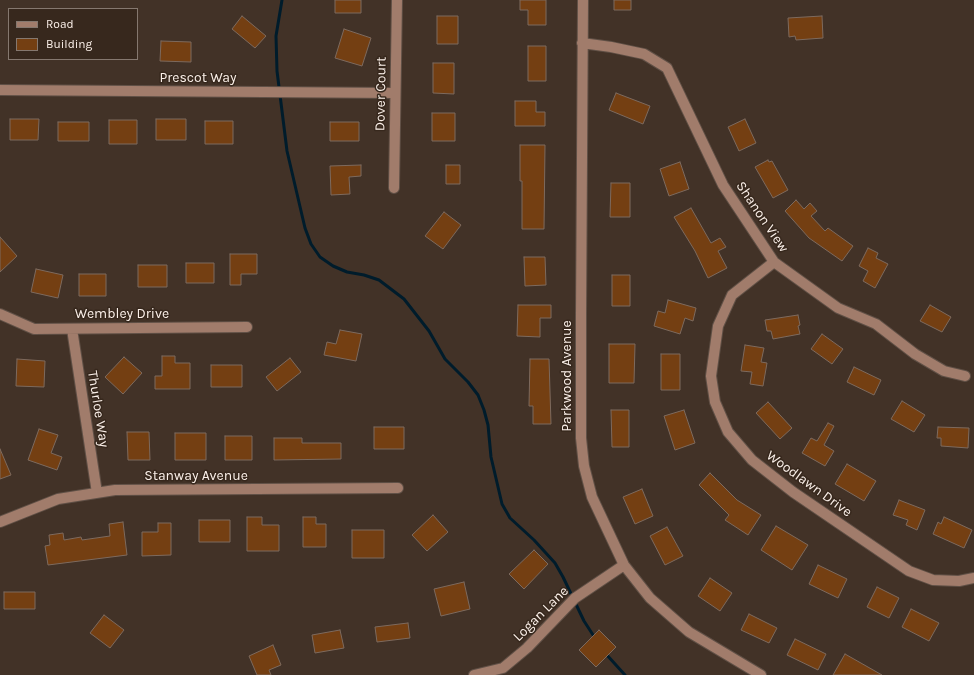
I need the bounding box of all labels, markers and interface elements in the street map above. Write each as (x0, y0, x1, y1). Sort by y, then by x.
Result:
legend (8, 8, 138, 60)
text: Road (46, 17, 74, 31)
text: Building (46, 37, 92, 51)
street label: Dover Court (372, 57, 390, 131)
street label: Prescot Way (159, 70, 237, 86)
street label: Shanon View (732, 178, 792, 256)
street label: Wembley Drive (75, 306, 169, 322)
street label: Parkwood Avenue (559, 320, 575, 432)
street label: Thurloe Way (84, 369, 112, 449)
street label: Woodlawn Drive (763, 447, 855, 521)
street label: Stanway Avenue (144, 468, 248, 484)
street label: Logan Lane (510, 583, 572, 645)

